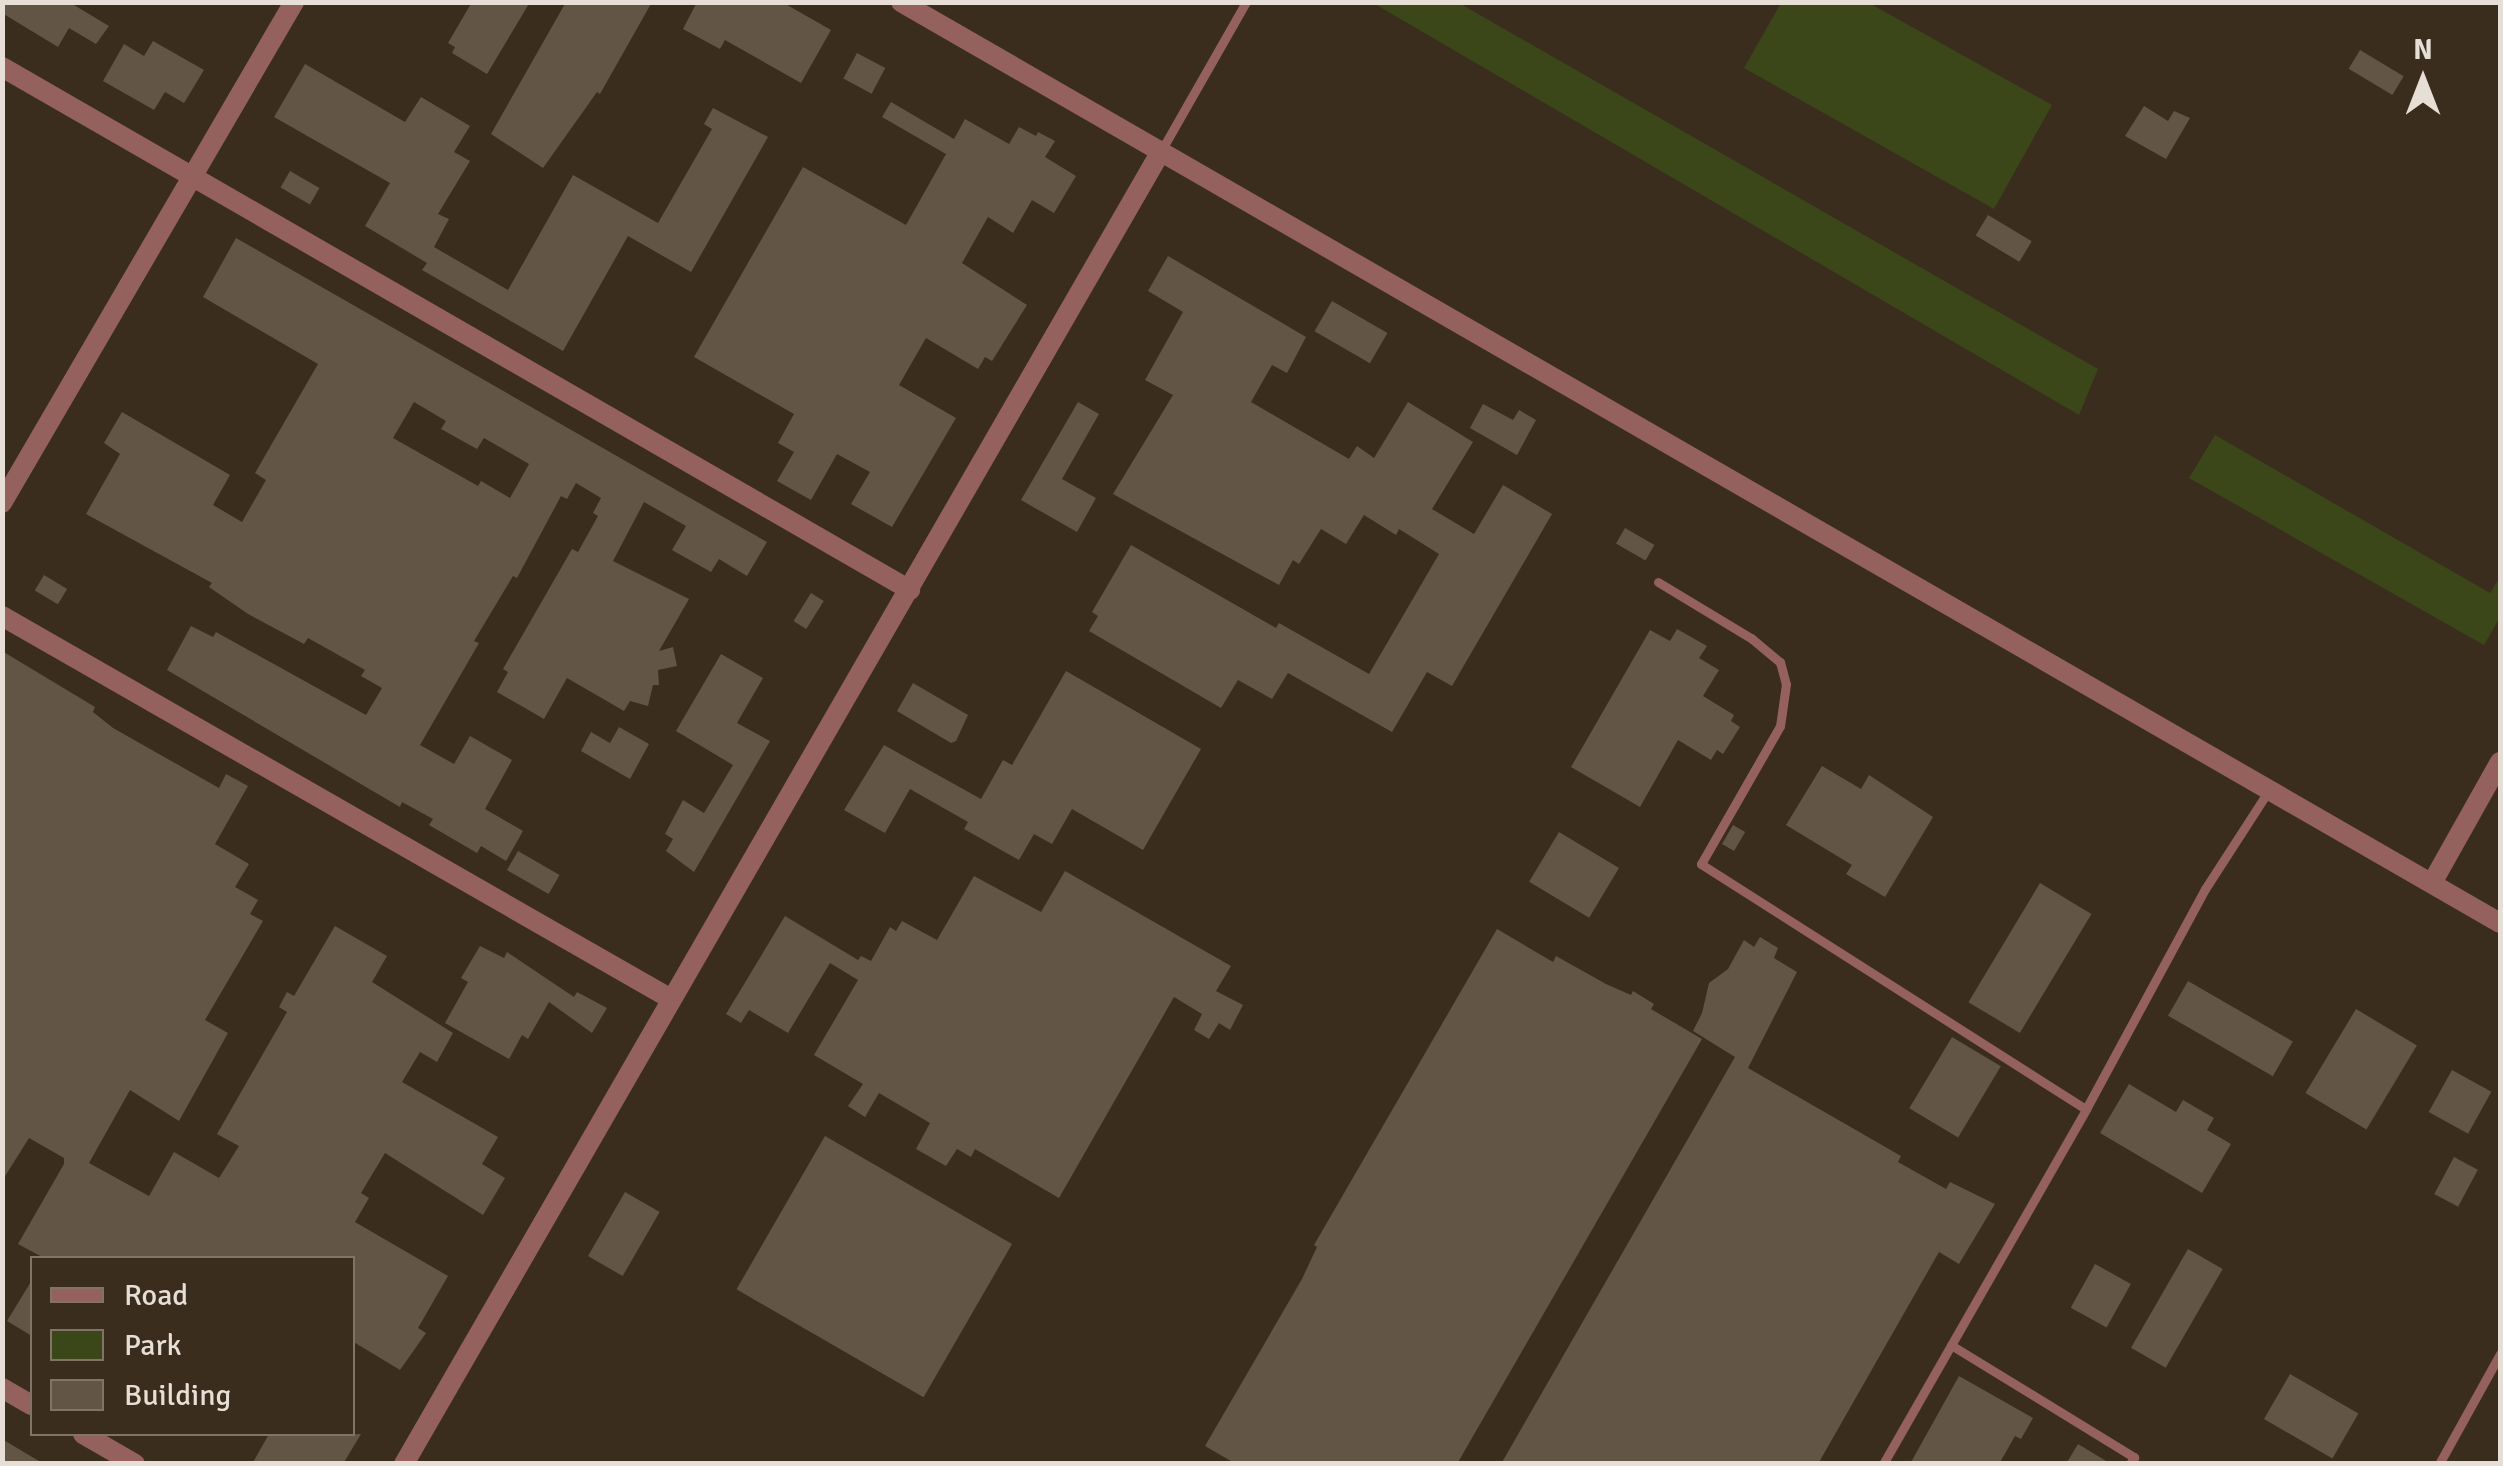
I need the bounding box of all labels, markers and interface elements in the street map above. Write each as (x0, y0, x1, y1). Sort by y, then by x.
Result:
north arrow (2373, 30, 2473, 130)
text: N (2413, 33, 2433, 67)
legend (30, 1256, 355, 1436)
text: Road (124, 1277, 188, 1314)
text: Park (124, 1327, 182, 1364)
text: Building (124, 1377, 231, 1414)

